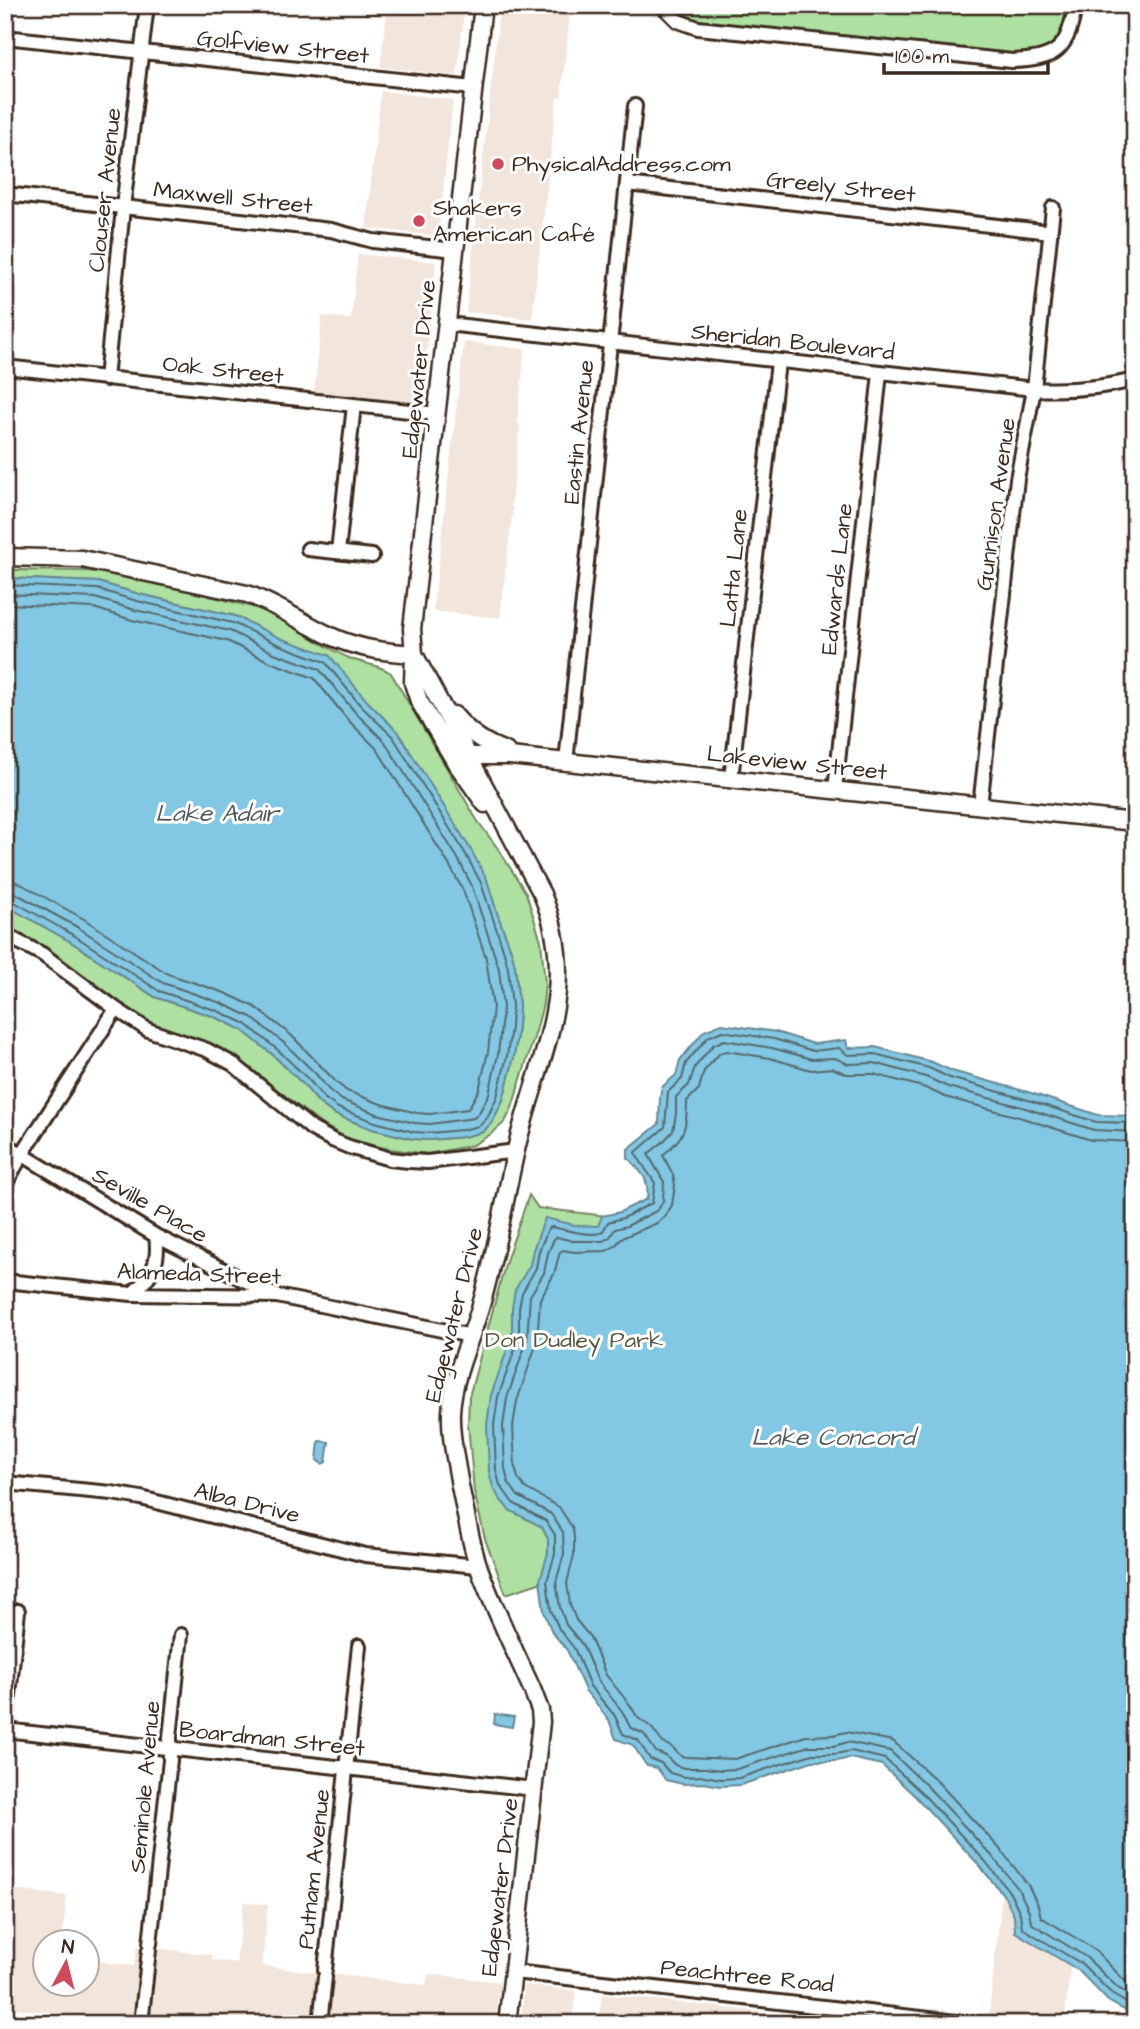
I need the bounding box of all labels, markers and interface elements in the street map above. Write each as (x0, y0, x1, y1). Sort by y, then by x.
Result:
street label: Golfview Street (195, 22, 371, 72)
scale bar (884, 32, 1049, 76)
text: 100 m (895, 42, 950, 71)
street label: Clouser Avenue (80, 106, 130, 274)
place label: PhysicalAddress.com (512, 148, 731, 181)
marker: PhysicalAddress.com (490, 156, 506, 172)
street label: Greely Street (765, 163, 918, 212)
street label: Maxwell Street (152, 174, 315, 222)
place label: Shakers American Café (433, 192, 595, 250)
marker: Shakers American Café (411, 213, 427, 229)
street label: Edgewater Drive (394, 278, 445, 460)
street label: Sheridan Boulevard (690, 315, 896, 369)
street label: Oak Street (161, 348, 286, 392)
street label: Eastin Avenue (556, 358, 602, 506)
street label: Gunnison Avenue (968, 416, 1024, 592)
street label: Edwards Lane (813, 501, 861, 657)
street label: Latta Lane (712, 507, 756, 629)
street label: Lakeview Street (705, 738, 889, 788)
water label: Lake Adair (156, 797, 281, 831)
street label: Seville Place (86, 1159, 214, 1251)
street label: Edgewater Drive (417, 1224, 492, 1406)
street label: Alameda Street (116, 1255, 282, 1293)
park label: Don Dudley Park (485, 1324, 663, 1357)
water label: Lake Concord (752, 1421, 919, 1455)
street label: Alba Drive (191, 1474, 303, 1532)
street label: Seminole Avenue (122, 1699, 168, 1875)
street label: Boardman Street (177, 1713, 367, 1765)
street label: Putnam Avenue (290, 1787, 338, 1951)
street label: Edgewater Drive (473, 1796, 528, 1978)
north arrow (32, 1927, 102, 1997)
text: N (60, 1933, 76, 1962)
street label: Peachtree Road (659, 1951, 835, 2001)

